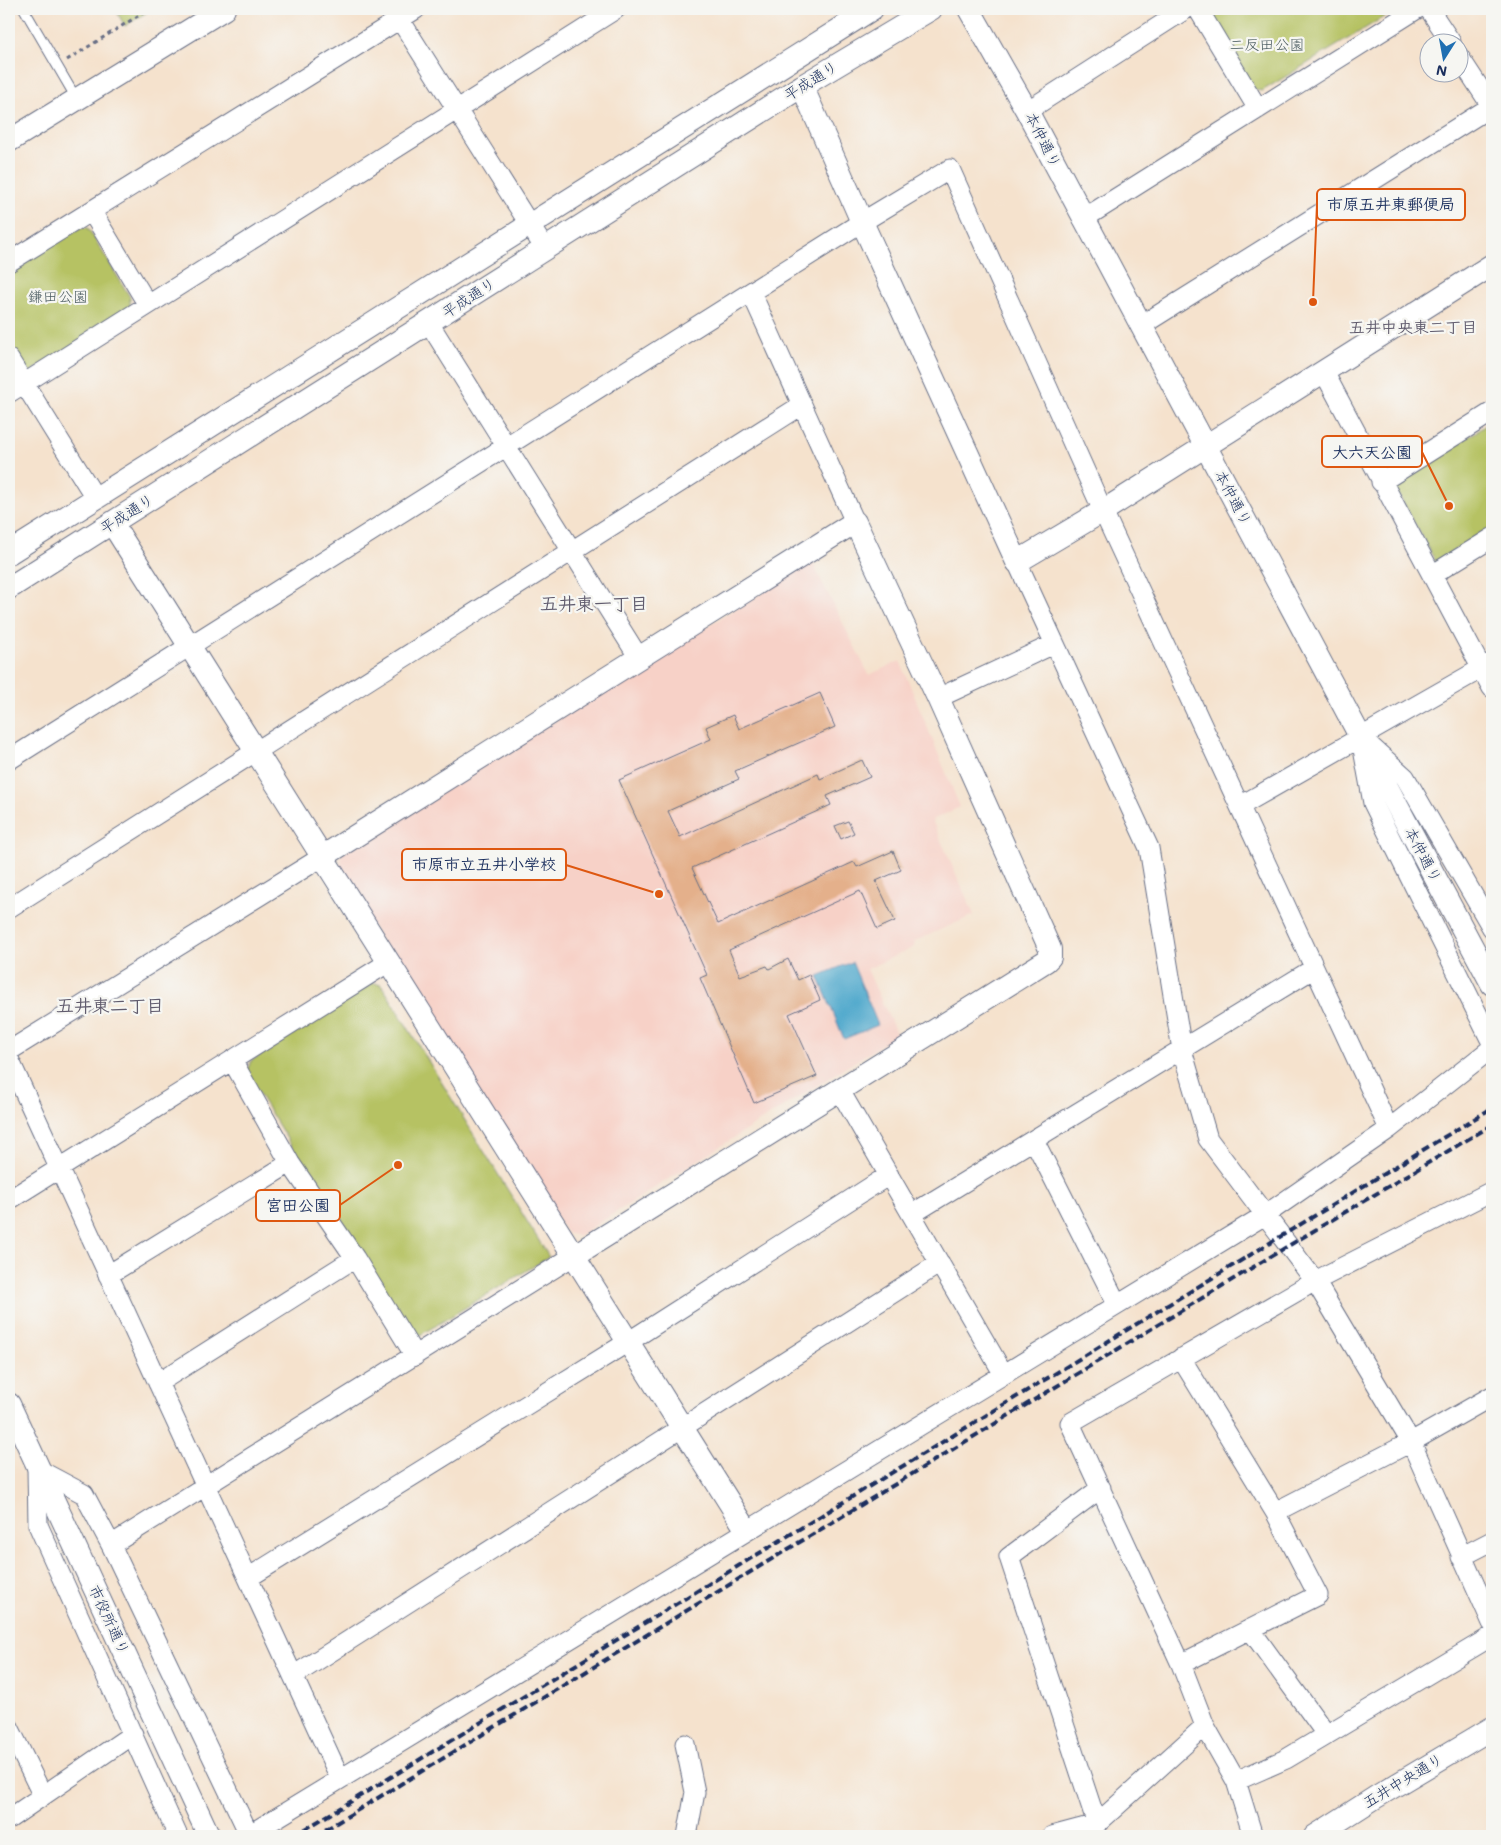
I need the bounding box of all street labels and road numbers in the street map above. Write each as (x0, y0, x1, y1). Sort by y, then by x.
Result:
street label: 平成通り (780, 56, 841, 105)
street label: 本仲通り (1021, 108, 1066, 171)
street label: 平成通り (438, 272, 499, 322)
street label: 本仲通り (1211, 466, 1257, 529)
street label: 平成通り (96, 489, 157, 538)
street label: 本仲通り (1401, 823, 1447, 886)
street label: 市役所通り (85, 1581, 135, 1658)
street label: 五井中央通り (1359, 1748, 1446, 1812)

